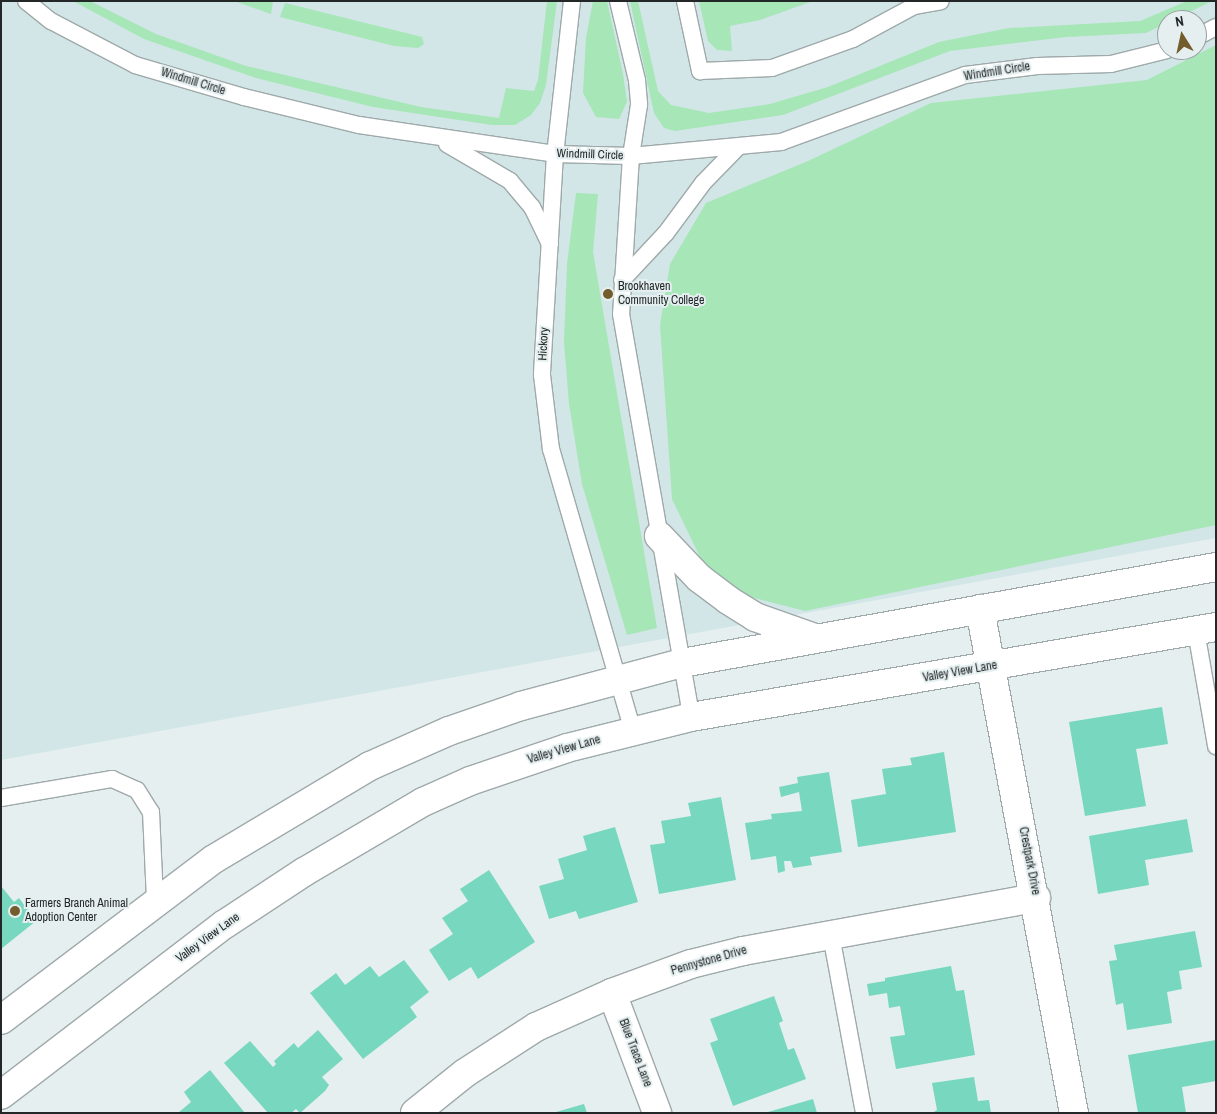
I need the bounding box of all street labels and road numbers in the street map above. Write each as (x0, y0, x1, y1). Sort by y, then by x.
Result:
street label: Windmill Circle (963, 60, 1031, 84)
street label: Windmill Circle (159, 65, 227, 99)
street label: Windmill Circle (556, 147, 624, 163)
street label: Hickory (536, 327, 552, 361)
street label: Valley View Lane (922, 658, 998, 686)
street label: Valley View Lane (526, 733, 602, 767)
street label: Crestpark Drive (1015, 826, 1043, 896)
street label: Valley View Lane (173, 910, 243, 966)
street label: Pennystone Drive (669, 943, 749, 979)
street label: Blue Trace Lane (615, 1017, 655, 1089)

